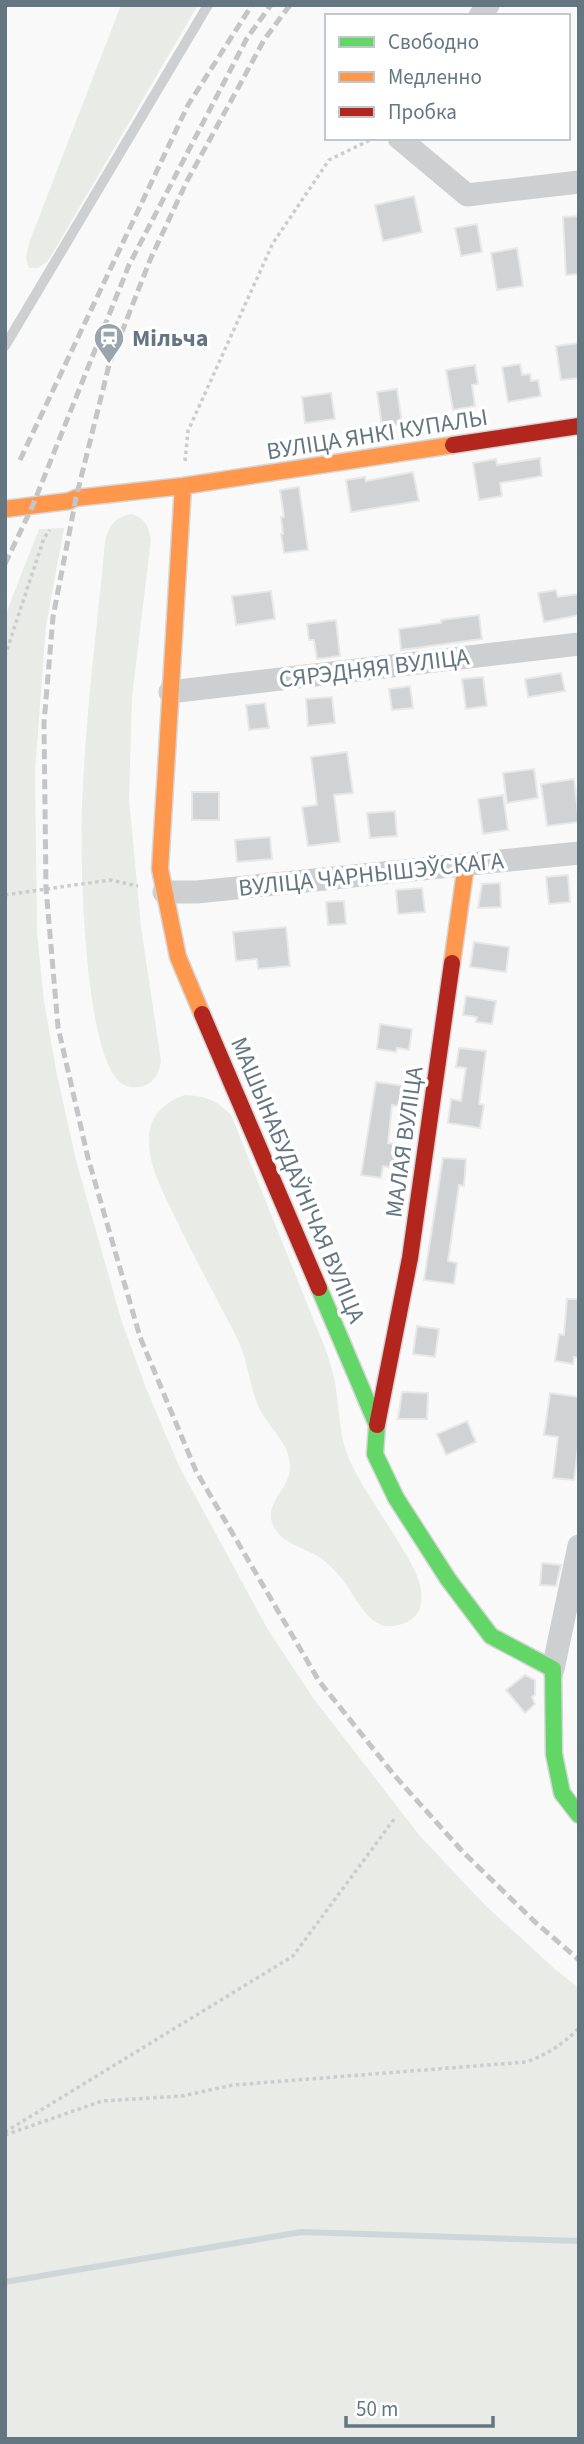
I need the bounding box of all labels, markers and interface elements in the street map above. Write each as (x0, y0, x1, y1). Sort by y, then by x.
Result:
legend (325, 14, 570, 140)
text: Свободно (388, 27, 479, 57)
text: Медленно (388, 62, 482, 92)
text: Пробка (388, 97, 457, 127)
station icon: Мільча (92, 321, 126, 365)
place label: Мільча (132, 321, 208, 356)
street label: ВУЛІЦА ЯНКІ КУПАЛЫ (264, 400, 490, 469)
street label: СЯРЭДНЯЯ ВУЛІЦА (277, 639, 471, 698)
street label: ВУЛІЦА ЧАРНЫШЭЎСКАГА (237, 843, 505, 906)
street label: МАШЫНАБУДАЎНІЧАЯ ВУЛІЦА (221, 1032, 374, 1329)
street label: МАЛАЯ ВУЛІЦА (377, 1064, 432, 1220)
scale bar (346, 2384, 493, 2428)
text: 50 m (356, 2394, 398, 2424)

